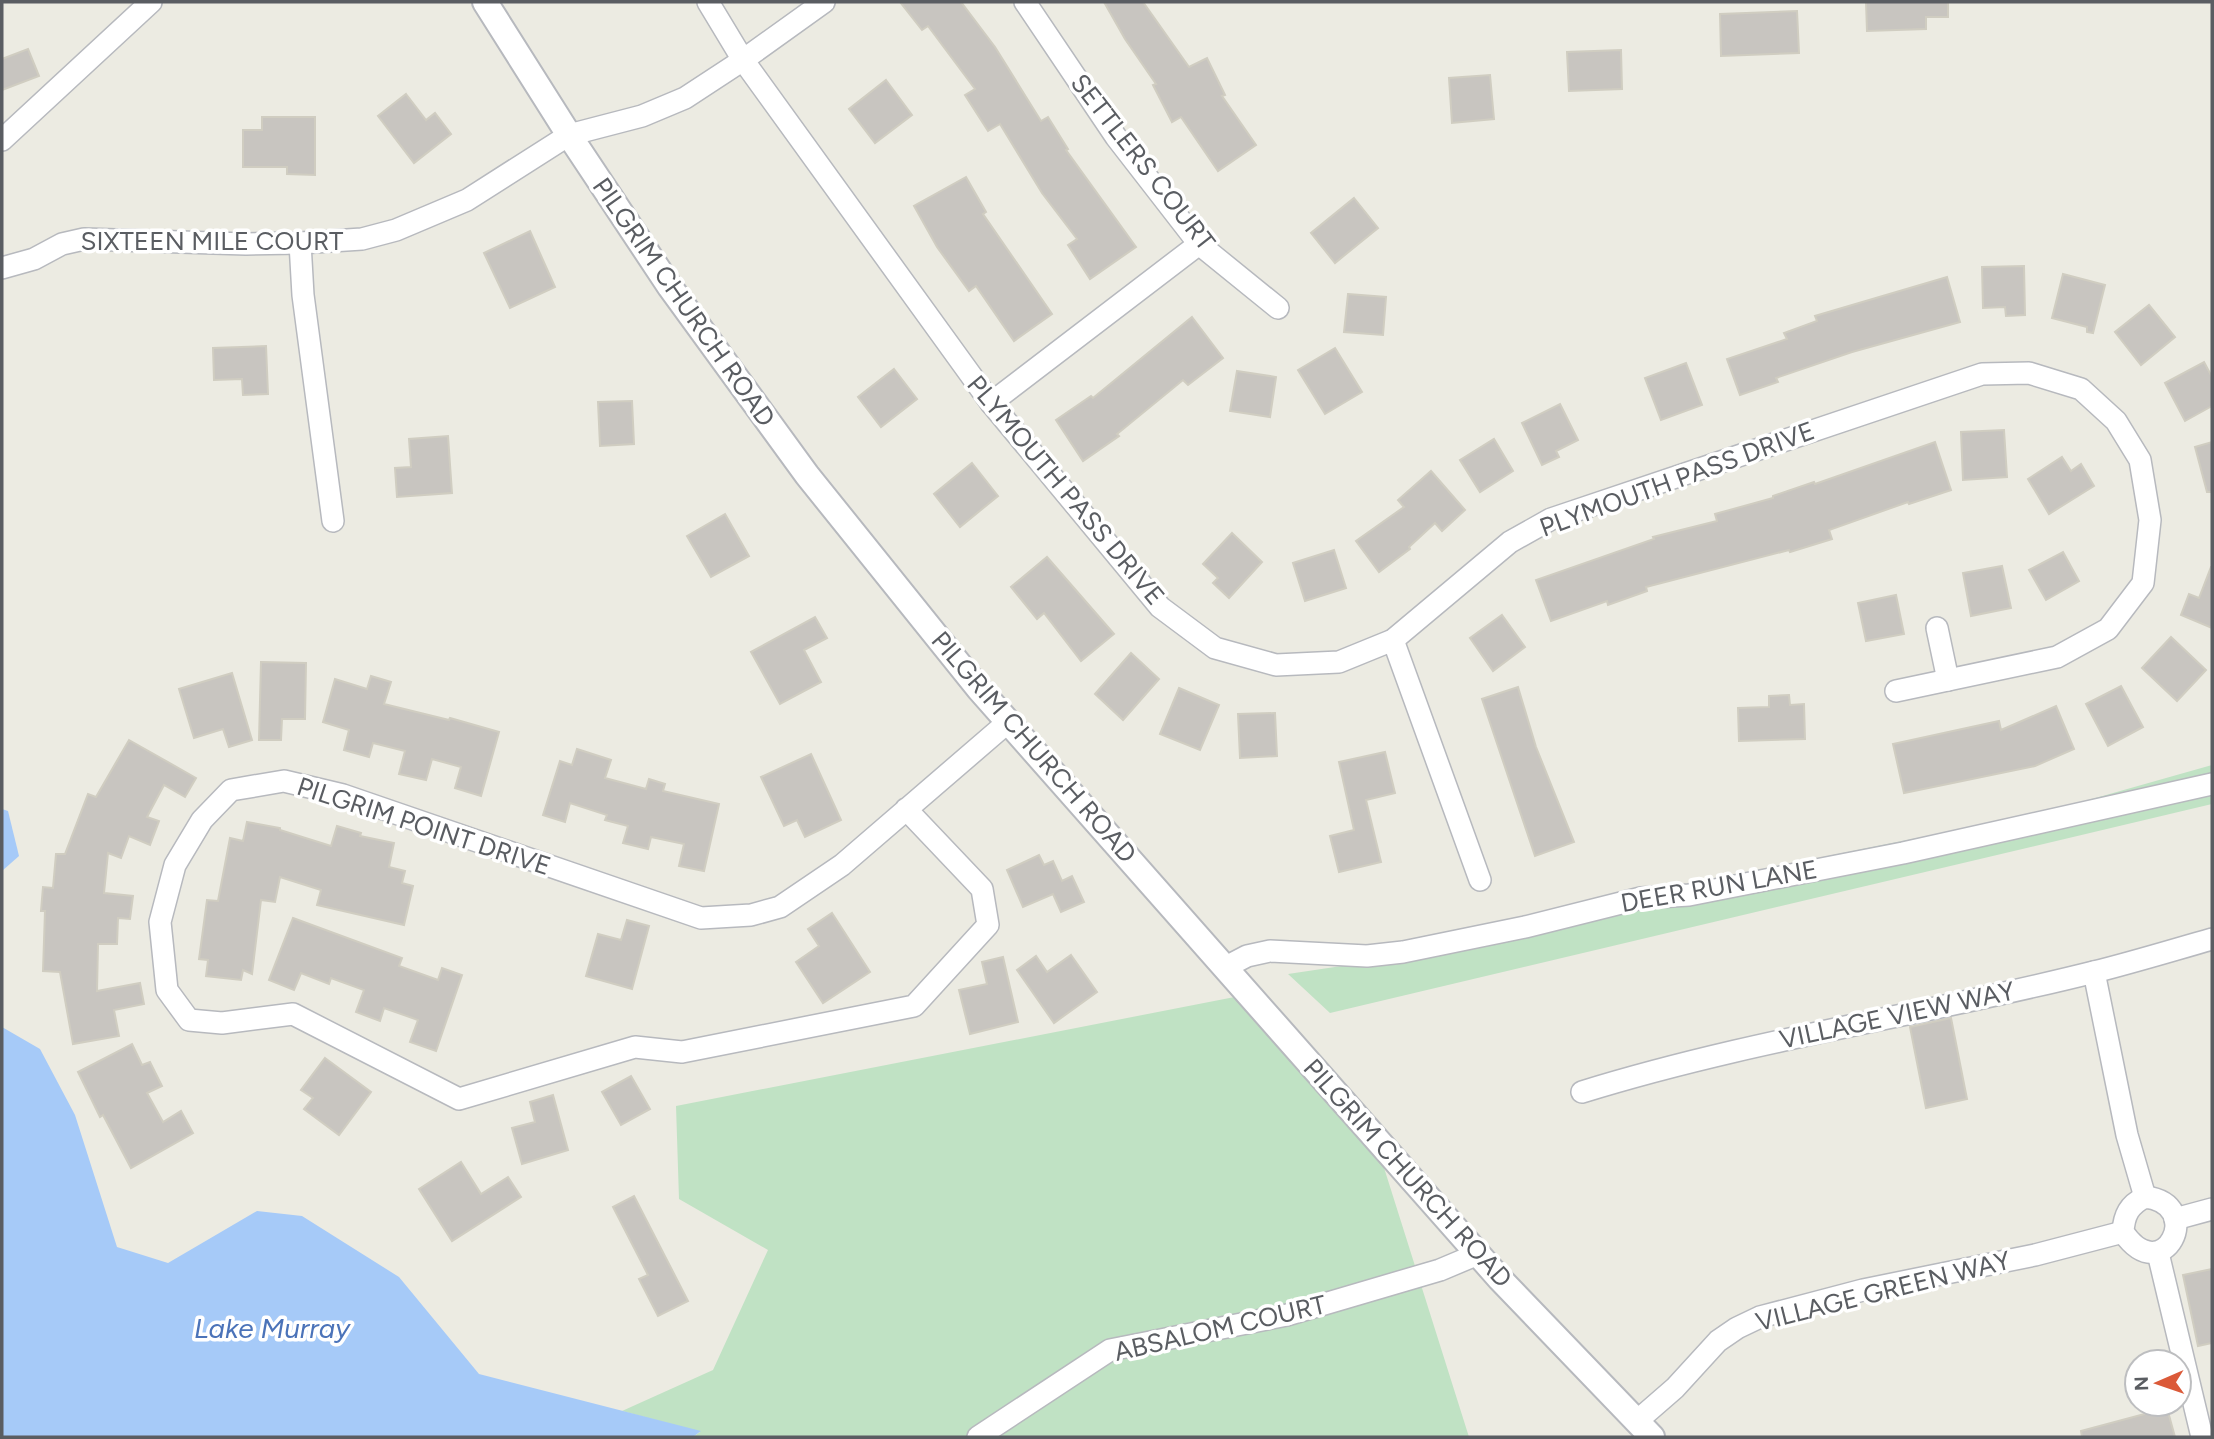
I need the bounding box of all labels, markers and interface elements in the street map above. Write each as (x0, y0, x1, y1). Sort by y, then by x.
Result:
street label: SETTLERS COURT (1064, 67, 1222, 257)
street label: PILGRIM CHURCH ROAD (586, 171, 782, 433)
street label: SIXTEEN MILE COURT (81, 225, 344, 257)
street label: PLYMOUTH PASS DRIVE (960, 369, 1172, 611)
street label: PLYMOUTH PASS DRIVE (1535, 414, 1819, 544)
street label: PILGRIM CHURCH ROAD (925, 625, 1143, 869)
street label: PILGRIM POINT DRIVE (293, 770, 555, 882)
street label: DEER RUN LANE (1618, 853, 1820, 919)
street label: VILLAGE VIEW WAY (1776, 974, 2018, 1056)
street label: PILGRIM CHURCH ROAD (1297, 1052, 1519, 1294)
street label: VILLAGE GREEN WAY (1752, 1244, 2014, 1338)
street label: ABSALOM COURT (1111, 1288, 1330, 1368)
water label: Lake Murray (194, 1311, 351, 1345)
north arrow (2123, 1348, 2193, 1418)
text: N (2130, 1376, 2153, 1391)

